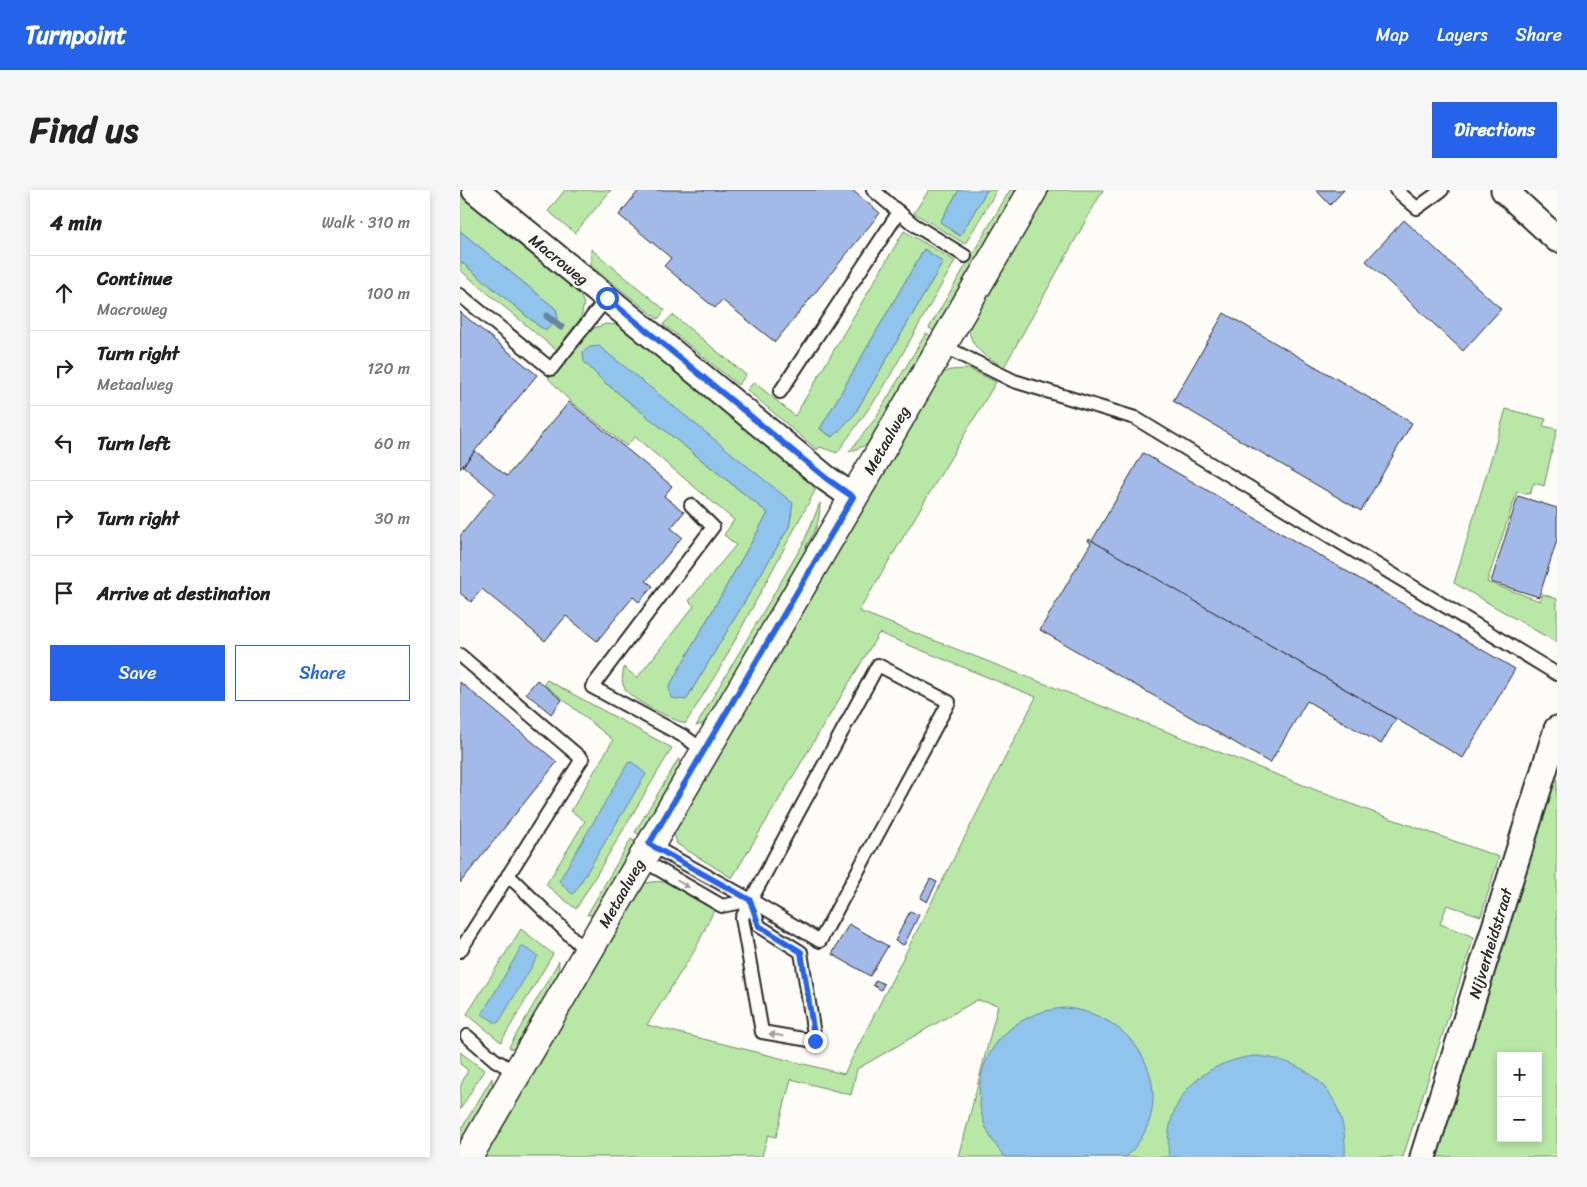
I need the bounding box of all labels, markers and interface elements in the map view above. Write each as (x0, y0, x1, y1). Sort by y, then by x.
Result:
text: Turnpoint (25, 14, 127, 56)
text: Map (1376, 19, 1409, 51)
text: Layers (1437, 19, 1488, 51)
text: Share (1516, 19, 1562, 51)
text: Find us (30, 99, 138, 161)
button: Directions (1432, 102, 1557, 158)
text: 4 min (50, 204, 102, 242)
text: Walk · 310 m (322, 208, 410, 237)
street label: Macroweg (522, 226, 595, 293)
text: Continue (97, 262, 173, 295)
icon: ahead (50, 279, 78, 307)
text: 100 m (366, 279, 410, 308)
route start (596, 287, 619, 310)
text: Macroweg (97, 295, 168, 324)
text: Turn right (97, 337, 179, 370)
icon: right (50, 354, 78, 382)
text: 120 m (367, 354, 410, 383)
text: Metaalweg (97, 370, 173, 399)
street label: Metaalweg (855, 400, 918, 481)
text: Turn left (97, 427, 170, 460)
icon: left (50, 429, 78, 457)
text: 60 m (374, 429, 410, 458)
text: Turn right (97, 502, 179, 535)
icon: right (50, 504, 78, 532)
text: 30 m (375, 504, 410, 533)
text: Arrive at destination (97, 577, 270, 610)
icon: arrive (50, 579, 78, 607)
button: Save (50, 645, 225, 701)
button: Share (235, 645, 410, 701)
street label: Metaalweg (590, 853, 653, 934)
one-way arrow (676, 879, 690, 888)
street label: Nijverheidstraat (1460, 884, 1521, 1002)
one-way arrow (768, 1030, 784, 1038)
route end (804, 1030, 827, 1053)
map controls (1497, 1052, 1542, 1142)
button: + (1497, 1052, 1542, 1097)
button: − (1497, 1097, 1542, 1142)

